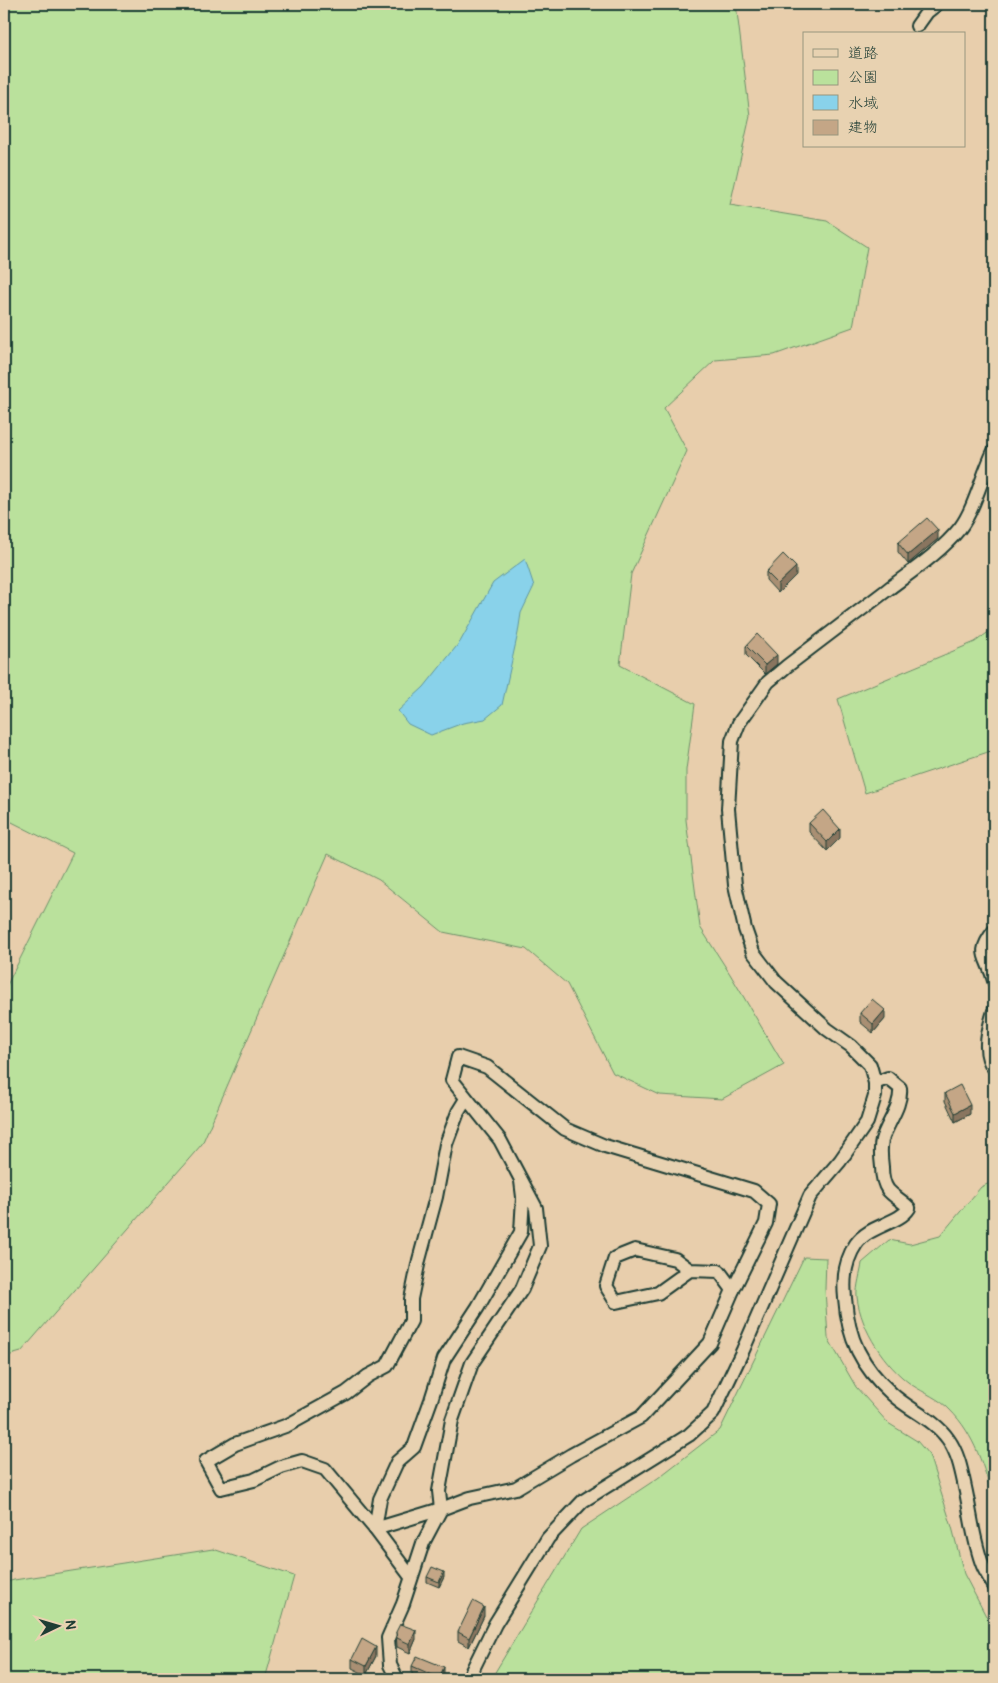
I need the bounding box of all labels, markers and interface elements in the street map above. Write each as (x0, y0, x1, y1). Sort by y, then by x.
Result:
legend (803, 32, 966, 148)
text: 道路 (848, 44, 878, 63)
text: 公園 (848, 68, 878, 87)
text: 水域 (848, 94, 878, 113)
text: 建物 (848, 118, 878, 137)
north arrow (32, 1600, 82, 1650)
text: N (62, 1619, 79, 1630)

